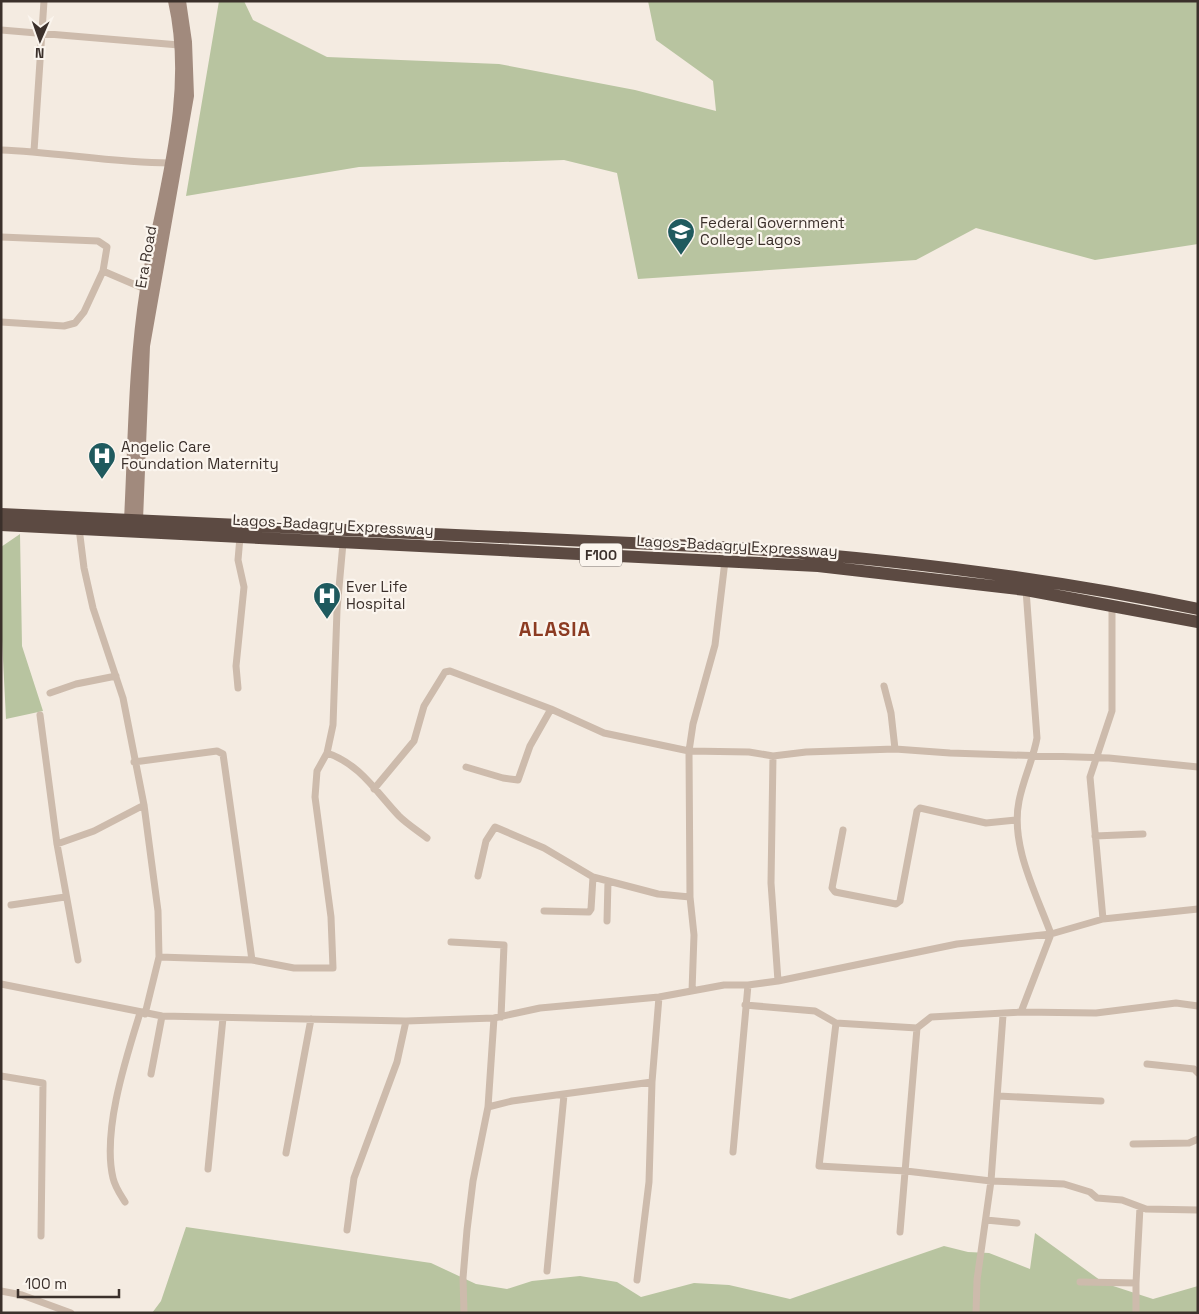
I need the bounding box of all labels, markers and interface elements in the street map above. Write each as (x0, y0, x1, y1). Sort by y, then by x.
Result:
north arrow (15, 15, 65, 65)
text: N (35, 44, 45, 62)
place label: Federal Government College Lagos (700, 213, 845, 249)
school or university icon: Federal Government College Lagos (666, 217, 696, 256)
street label: Era Road (131, 224, 160, 290)
place label: Angelic Care Foundation Maternity (121, 437, 279, 473)
hospital icon: Angelic Care Foundation Maternity (87, 441, 117, 480)
street label: Lagos-Badagry Expressway (232, 510, 434, 539)
street label: Lagos-Badagry Expressway (636, 531, 838, 560)
road number: F100 (580, 544, 622, 566)
place label: Ever Life Hospital (346, 577, 408, 613)
hospital icon: Ever Life Hospital (312, 581, 342, 620)
district label: ALASIA (519, 616, 591, 642)
scale bar (18, 1266, 119, 1298)
text: 100 m (25, 1274, 67, 1293)

